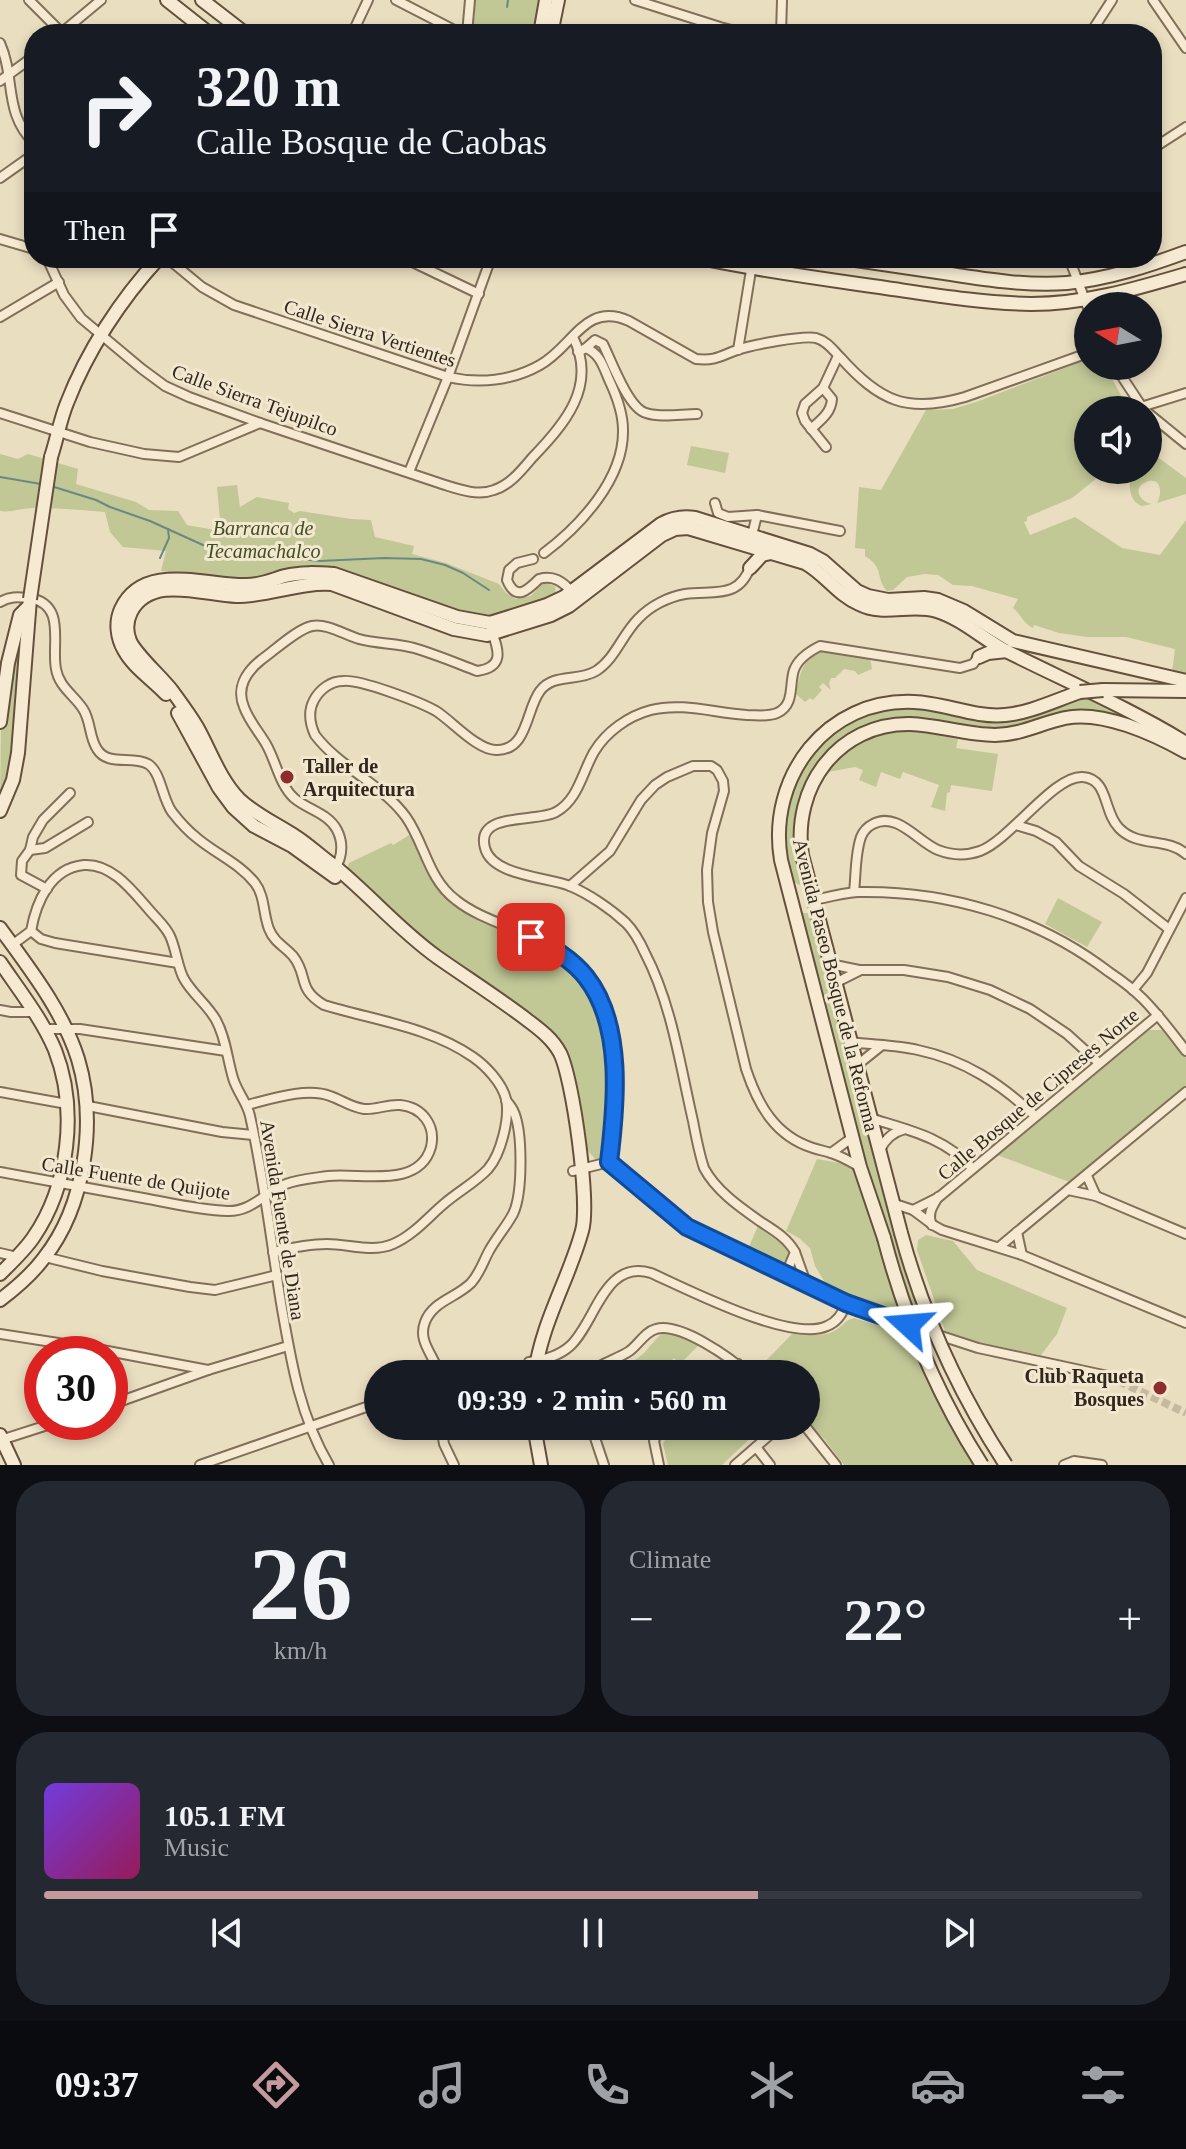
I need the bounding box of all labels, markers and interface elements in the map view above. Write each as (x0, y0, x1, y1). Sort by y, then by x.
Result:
icon: right (64, 56, 168, 160)
text: 320 m (196, 56, 341, 118)
text: Calle Bosque de Caobas (196, 122, 547, 162)
icon: arrive (142, 208, 186, 252)
text: Then (64, 213, 126, 246)
north arrow (1074, 292, 1162, 380)
map controls (1074, 292, 1162, 484)
street label: Calle Sierra Vertientes (281, 295, 459, 371)
street label: Calle Sierra Tejupilco (169, 360, 341, 441)
button: sound (1074, 396, 1162, 484)
park label: Barranca de Tecamachalco (206, 517, 320, 562)
place label: Taller de Arquitectura (303, 755, 415, 801)
marker: Taller de Arquitectura (278, 768, 296, 786)
street label: Avenida Paseo Bosque de la Reforma (788, 836, 883, 1134)
pin (497, 903, 565, 971)
icon: arrive (509, 915, 553, 959)
street label: Calle Bosque de Cipreses Norte (933, 1003, 1144, 1185)
street label: Avenida Fuente de Diana (256, 1118, 310, 1322)
street label: Calle Fuente de Quijote (40, 1152, 232, 1205)
position arrow (866, 1283, 950, 1367)
speed limit sign: 30 (24, 1336, 128, 1440)
place label: Club Raqueta Bosques (1025, 1365, 1144, 1411)
marker: Club Raqueta Bosques (1151, 1379, 1169, 1397)
text: 09:39 · 2 min · 560 m (457, 1383, 727, 1416)
text: 26 (249, 1526, 353, 1641)
text: Climate (629, 1545, 711, 1574)
text: 22° (844, 1587, 928, 1653)
text: − (629, 1595, 654, 1644)
text: + (1117, 1595, 1142, 1644)
text: km/h (274, 1636, 327, 1665)
text: 105.1 FM (164, 1799, 286, 1832)
text: Music (164, 1833, 229, 1862)
icon: previous (205, 1911, 249, 1955)
icon: pause (571, 1911, 615, 1955)
icon: next (937, 1911, 981, 1955)
icon: directions (248, 2057, 304, 2113)
icon: music (414, 2057, 470, 2113)
icon: phone (579, 2057, 635, 2113)
icon: climate (744, 2057, 800, 2113)
icon: car (910, 2057, 966, 2113)
icon: filters (1075, 2057, 1131, 2113)
text: 09:37 (55, 2065, 139, 2105)

